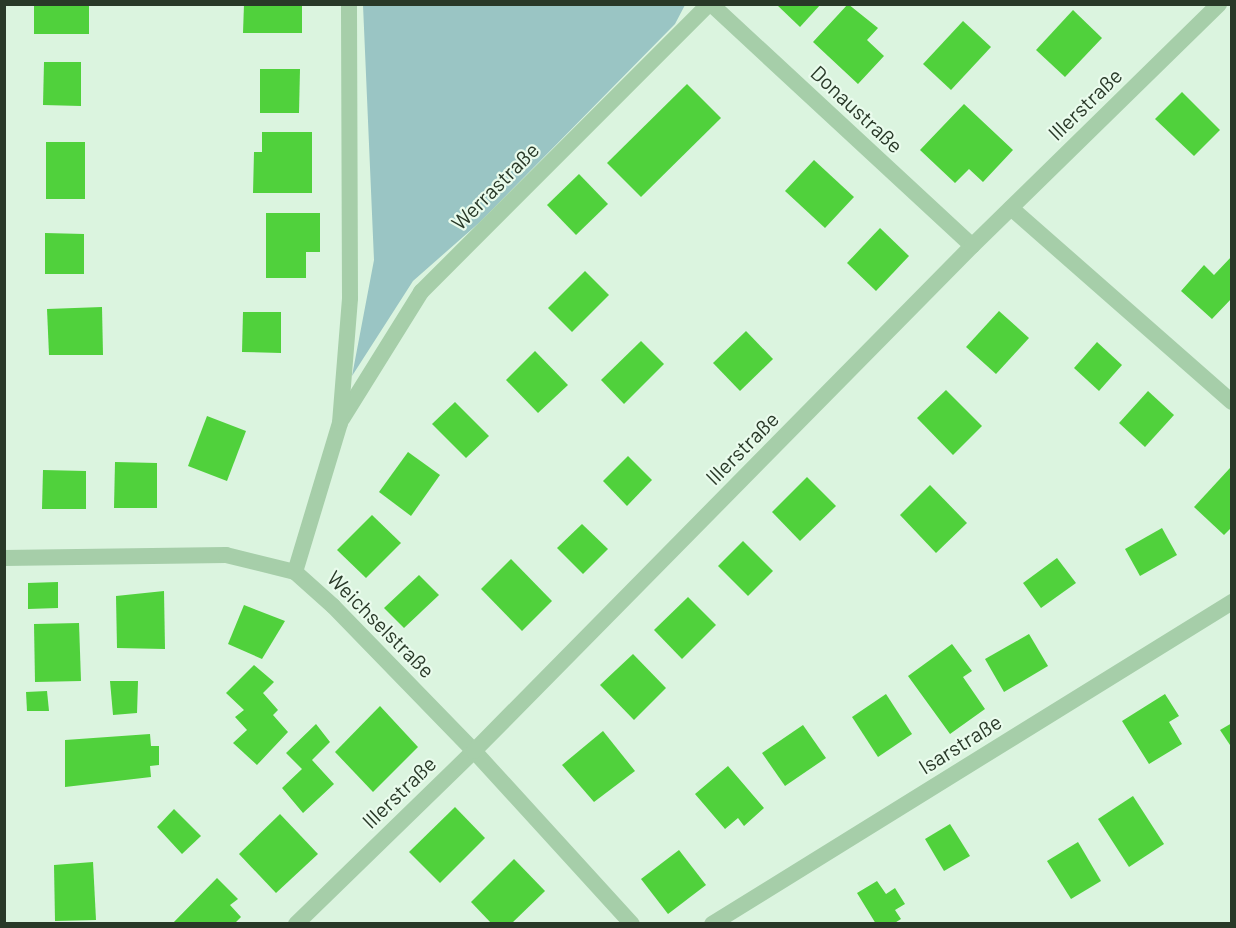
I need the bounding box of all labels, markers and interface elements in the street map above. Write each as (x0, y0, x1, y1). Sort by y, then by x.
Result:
street label: Donaustraße (806, 60, 908, 158)
street label: Illerstraße (1043, 63, 1127, 145)
street label: Werrastraße (446, 137, 544, 235)
street label: Illerstraße (700, 406, 784, 490)
street label: Weichselstraße (322, 565, 440, 683)
street label: Isarstraße (914, 709, 1006, 779)
street label: Illerstraße (357, 751, 441, 833)

